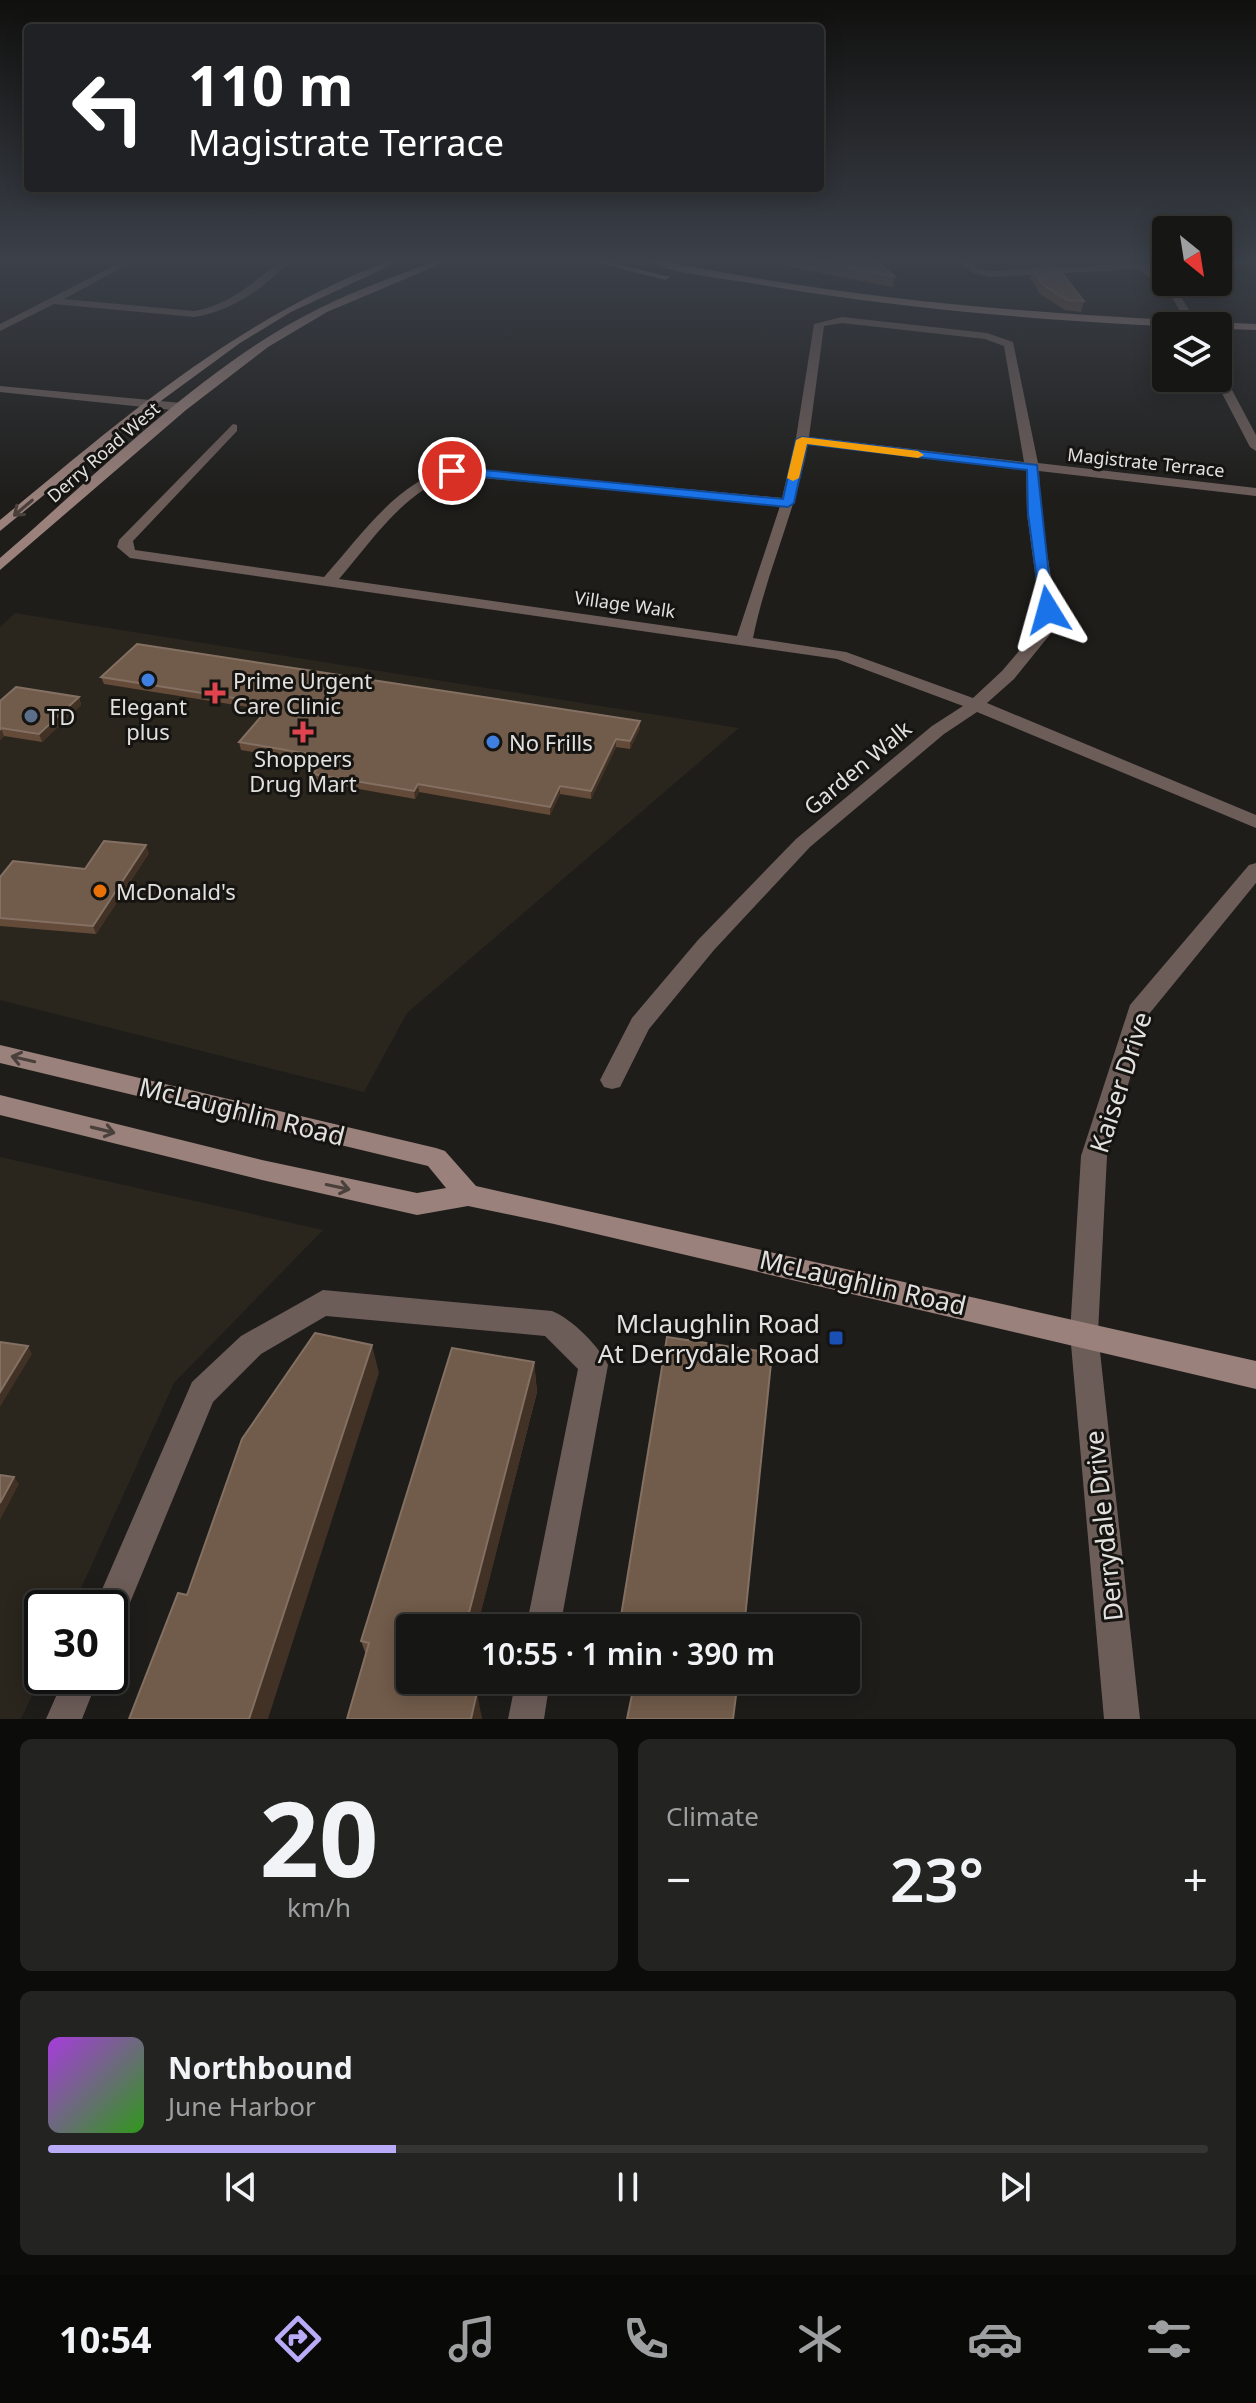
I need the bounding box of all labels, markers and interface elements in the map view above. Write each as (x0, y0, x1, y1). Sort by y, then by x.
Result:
text: 110 m (188, 46, 353, 122)
icon: left (56, 56, 160, 160)
text: Magistrate Terrace (188, 118, 504, 167)
north arrow (1152, 216, 1232, 296)
map controls (1152, 216, 1232, 392)
button: layers (1152, 312, 1232, 392)
street label: Derry Road West (42, 396, 165, 508)
pin (418, 437, 486, 505)
street label: Magistrate Terrace (1066, 442, 1226, 482)
icon: arrive (430, 449, 474, 493)
one-way arrow (13, 499, 33, 517)
position arrow (1006, 568, 1090, 652)
street label: Village Walk (573, 585, 677, 623)
place label: Prime Urgent Care Clinic (233, 665, 372, 720)
marker: Elegant plus (139, 671, 157, 689)
marker: Prime Urgent Care Clinic (204, 682, 226, 704)
place label: Elegant plus (109, 691, 187, 746)
place label: TD (47, 701, 75, 731)
marker: TD (22, 707, 40, 725)
street label: Garden Walk (797, 713, 917, 821)
marker: Shoppers Drug Mart (294, 723, 312, 741)
place label: No Frills (509, 727, 593, 757)
marker: No Frills (484, 733, 502, 751)
place label: Shoppers Drug Mart (249, 743, 357, 798)
place label: McDonald's (116, 876, 236, 906)
marker: McDonald's (91, 882, 109, 900)
street label: Kaiser Drive (1080, 1007, 1160, 1157)
one-way arrow (11, 1051, 36, 1066)
street label: McLaughlin Road (135, 1068, 349, 1154)
one-way arrow (89, 1123, 115, 1138)
one-way arrow (324, 1180, 350, 1195)
street label: McLaughlin Road (756, 1241, 970, 1323)
place label: Mclaughlin Road At Derrydale Road (598, 1305, 820, 1371)
marker: Mclaughlin Road At Derrydale Road (827, 1329, 845, 1347)
street label: Derrydale Drive (1075, 1429, 1131, 1623)
speed limit sign: 30 (24, 1590, 128, 1694)
text: 10:55 · 1 min · 390 m (481, 1633, 775, 1674)
text: 20 (260, 1766, 378, 1907)
text: Climate (666, 1798, 759, 1834)
text: 23° (890, 1838, 984, 1920)
text: − (666, 1849, 691, 1909)
text: + (1183, 1849, 1208, 1909)
text: km/h (287, 1889, 351, 1925)
text: Northbound (168, 2047, 353, 2088)
text: June Harbor (168, 2088, 316, 2124)
icon: previous (219, 2165, 263, 2209)
icon: pause (606, 2165, 650, 2209)
icon: next (993, 2165, 1037, 2209)
icon: directions (270, 2311, 326, 2367)
icon: music (444, 2311, 500, 2367)
icon: phone (618, 2311, 674, 2367)
icon: climate (792, 2311, 848, 2367)
icon: car (967, 2311, 1023, 2367)
icon: filters (1141, 2311, 1197, 2367)
text: 10:54 (59, 2315, 152, 2364)

